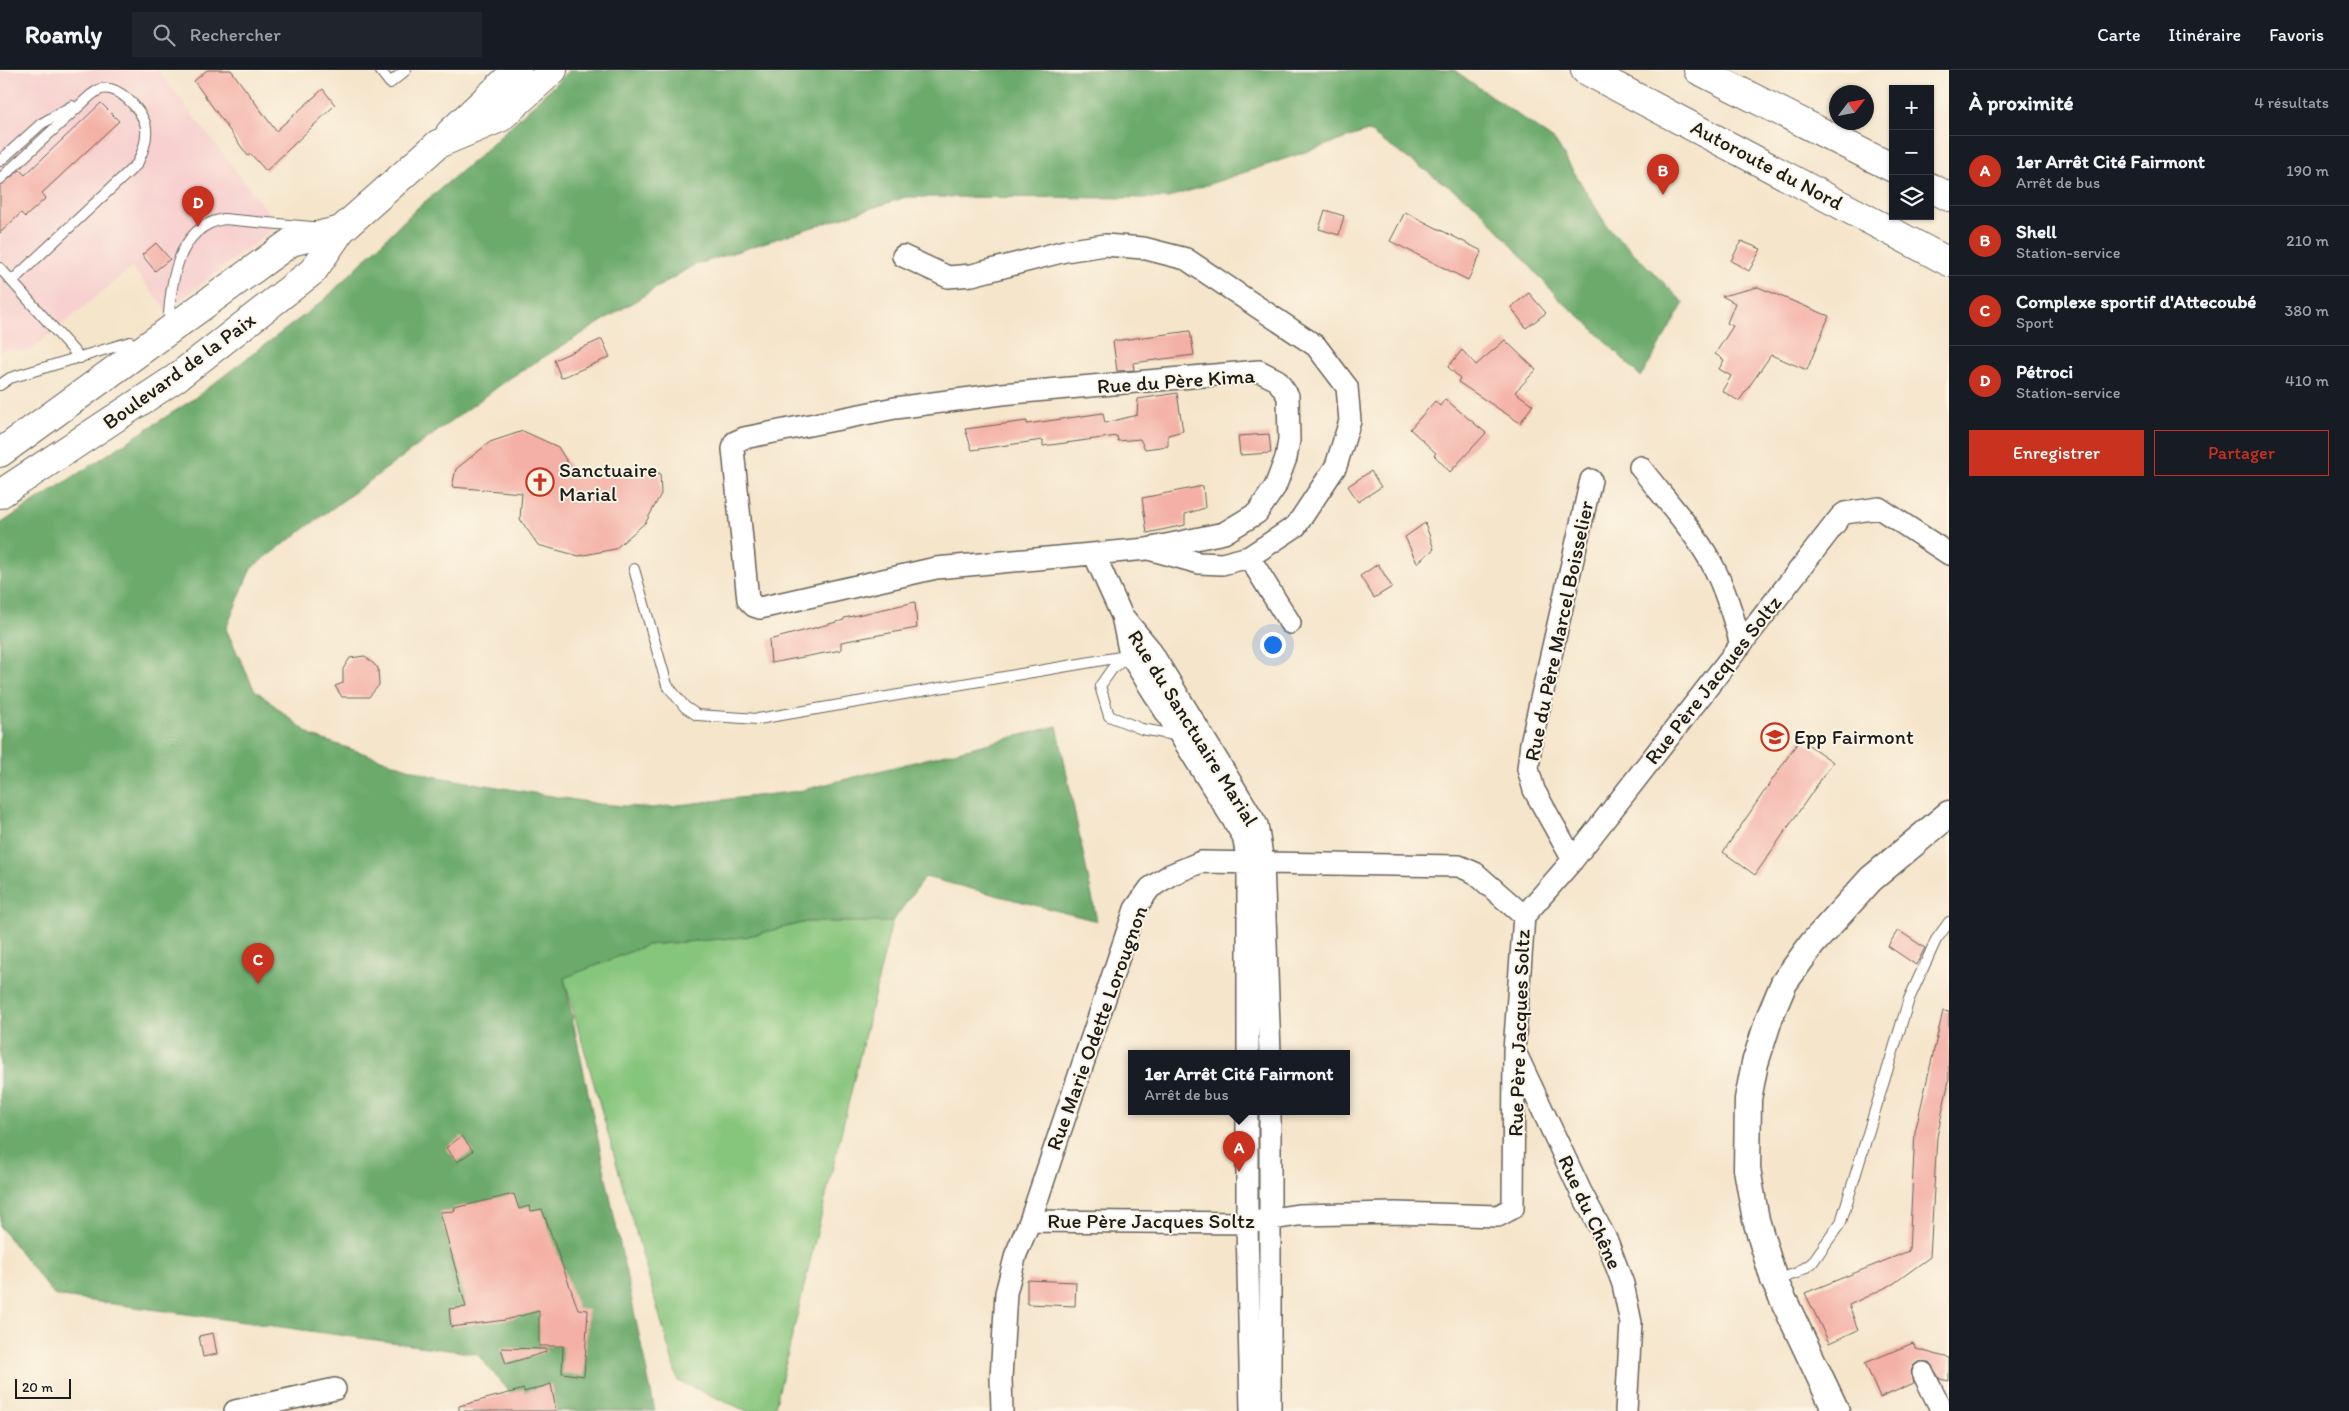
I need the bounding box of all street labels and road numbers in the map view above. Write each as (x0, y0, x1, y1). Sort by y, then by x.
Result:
street label: Autoroute du Nord (1687, 114, 1848, 215)
street label: Boulevard de la Paix (97, 306, 260, 434)
street label: Rue du Père Kima (1096, 363, 1256, 398)
street label: Rue du Père Marcel Boisselier (1519, 498, 1598, 763)
street label: Rue Père Jacques Soltz (1639, 590, 1786, 769)
street label: Rue du Sanctuaire Marial (1123, 625, 1264, 830)
street label: Rue Marie Odette Lorougnon (1041, 902, 1153, 1154)
street label: Rue Père Jacques Soltz (1502, 929, 1535, 1137)
street label: Rue du Chêne (1553, 1151, 1628, 1273)
street label: Rue Père Jacques Soltz (1047, 1208, 1255, 1233)

